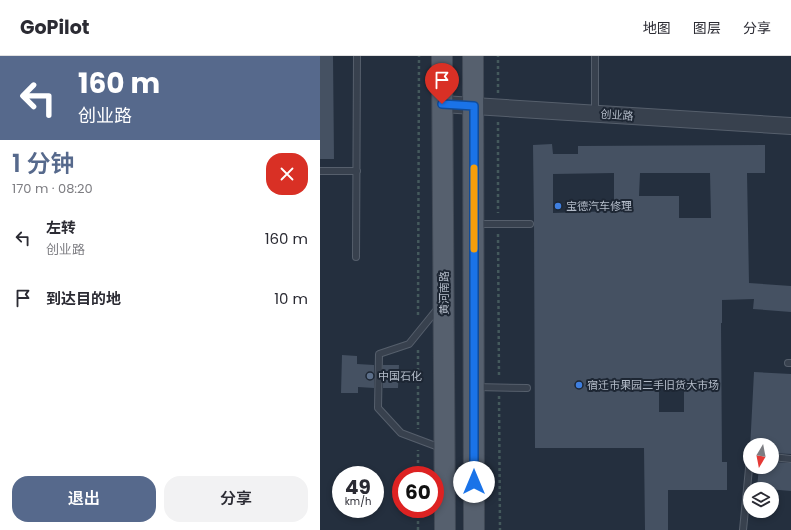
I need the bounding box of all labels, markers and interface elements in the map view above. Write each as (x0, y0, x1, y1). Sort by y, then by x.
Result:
text: GoPilot (20, 14, 89, 41)
text: 地图 (643, 18, 671, 38)
text: 图层 (693, 18, 721, 38)
text: 分享 (743, 18, 771, 38)
pin (425, 63, 459, 104)
text: 160 m (78, 64, 160, 103)
icon: arrive (431, 69, 453, 91)
icon: left (12, 72, 64, 124)
text: 创业路 (78, 103, 132, 128)
street label: 创业路 (600, 106, 634, 124)
text: 1 分钟 (12, 147, 74, 180)
button: close (266, 153, 308, 195)
text: 170 m · 08:20 (12, 179, 93, 198)
place label: 宝德汽车修理 (566, 198, 632, 214)
marker: 宝德汽车修理 (553, 201, 563, 211)
text: 左转 (46, 217, 76, 238)
icon: left (12, 227, 34, 249)
text: 160 m (265, 228, 308, 249)
text: 创业路 (46, 240, 85, 259)
street label: 黄河南路 (436, 271, 452, 315)
icon: arrive (12, 287, 34, 309)
text: 到达目的地 (46, 288, 121, 309)
text: 10 m (274, 288, 308, 309)
place label: 中国石化 (378, 368, 422, 384)
marker: 中国石化 (365, 371, 375, 381)
place label: 宿迁市果园二手旧货大市场 (587, 377, 719, 393)
marker: 宿迁市果园二手旧货大市场 (574, 380, 584, 390)
north arrow (743, 438, 779, 474)
map controls (743, 438, 779, 518)
position arrow (453, 461, 495, 503)
speed limit sign: 60 (392, 466, 444, 518)
text: 49 (345, 473, 371, 501)
button: 退出 (12, 476, 156, 522)
button: 分享 (164, 476, 308, 522)
button: layers (743, 482, 779, 518)
text: km/h (345, 494, 371, 509)

